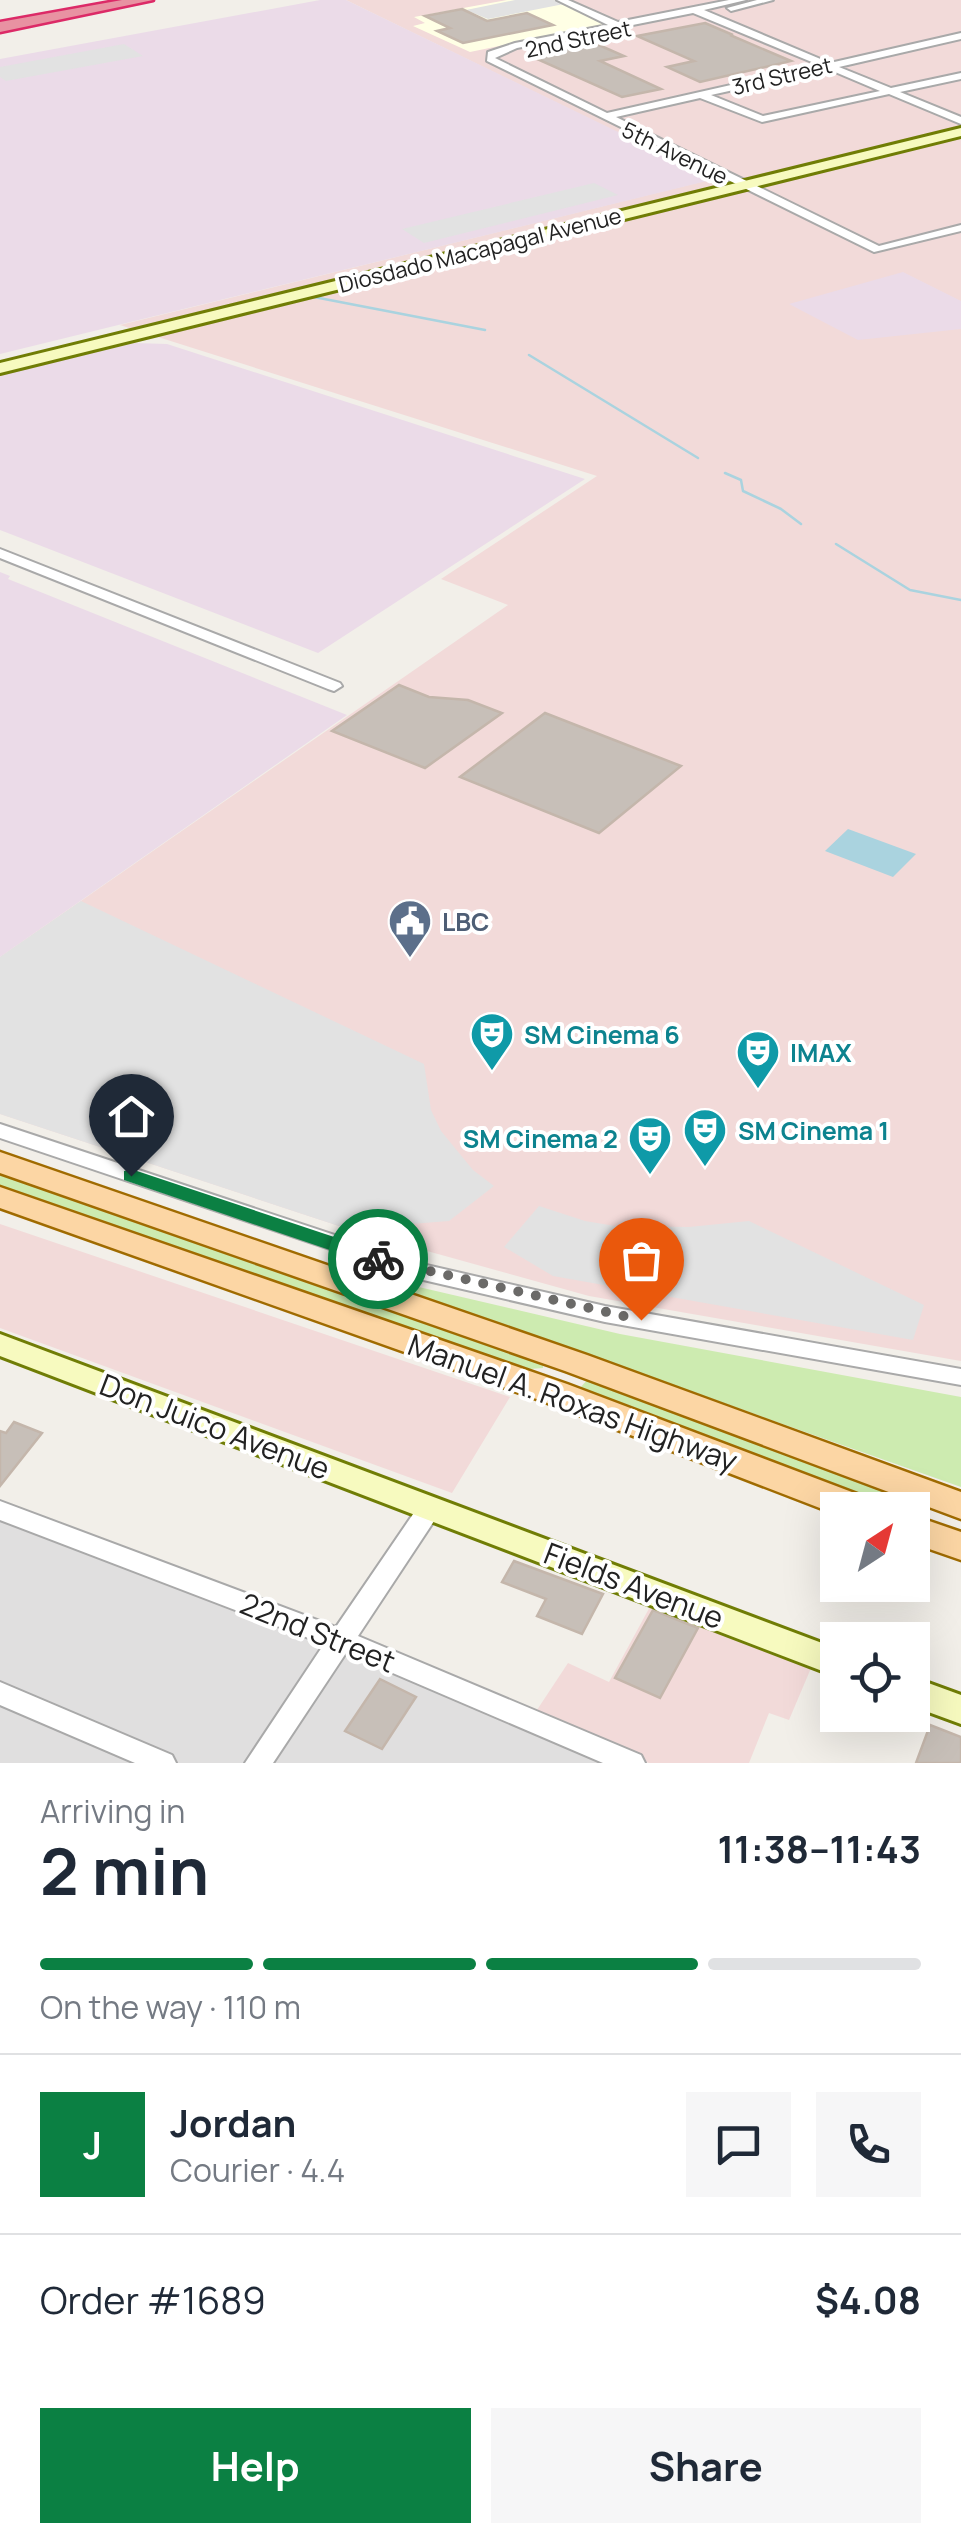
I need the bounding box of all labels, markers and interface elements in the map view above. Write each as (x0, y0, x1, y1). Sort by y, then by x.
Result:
street label: 2nd Street (522, 13, 634, 65)
street label: 3rd Street (729, 50, 835, 102)
street label: 5th Avenue (617, 114, 733, 192)
street label: Diosdado Macapagal Avenue (335, 200, 625, 300)
public building icon: LBC (387, 898, 433, 959)
place label: LBC (442, 904, 490, 939)
theatre icon: SM Cinema 6 (469, 1011, 515, 1072)
place label: SM Cinema 6 (524, 1017, 680, 1052)
theatre icon: IMAX (735, 1029, 781, 1090)
place label: IMAX (790, 1035, 852, 1070)
pin (89, 1074, 174, 1177)
icon: home (104, 1089, 159, 1144)
theatre icon: SM Cinema 1 (682, 1107, 728, 1168)
place label: SM Cinema 1 (738, 1113, 889, 1148)
theatre icon: SM Cinema 2 (627, 1115, 673, 1176)
place label: SM Cinema 2 (463, 1121, 618, 1156)
courier (328, 1209, 428, 1309)
pin (599, 1218, 684, 1321)
icon: bike (351, 1232, 406, 1287)
icon: bag (614, 1233, 669, 1288)
street label: Manuel A. Roxas Highway (403, 1323, 743, 1481)
street label: Don Juico Avenue (94, 1363, 336, 1489)
north arrow (820, 1492, 930, 1602)
map controls (820, 1492, 930, 1732)
street label: Fields Avenue (538, 1532, 730, 1638)
street label: 22nd Street (234, 1582, 402, 1682)
button: locate (820, 1622, 930, 1732)
text: Arriving in (40, 1789, 185, 1833)
text: 11:38–11:43 (717, 1822, 921, 1874)
text: 2 min (40, 1826, 209, 1915)
text: On the way · 110 m (40, 1985, 301, 2029)
button: chat (686, 2092, 791, 2197)
button: phone (816, 2092, 921, 2197)
text: Jordan (170, 2096, 296, 2148)
text: J (83, 2118, 102, 2170)
text: Courier · 4.4 (170, 2148, 345, 2192)
text: Order #1689 (40, 2273, 266, 2325)
text: $4.08 (815, 2273, 921, 2325)
button: Help (40, 2408, 471, 2523)
button: Share (491, 2408, 921, 2523)

